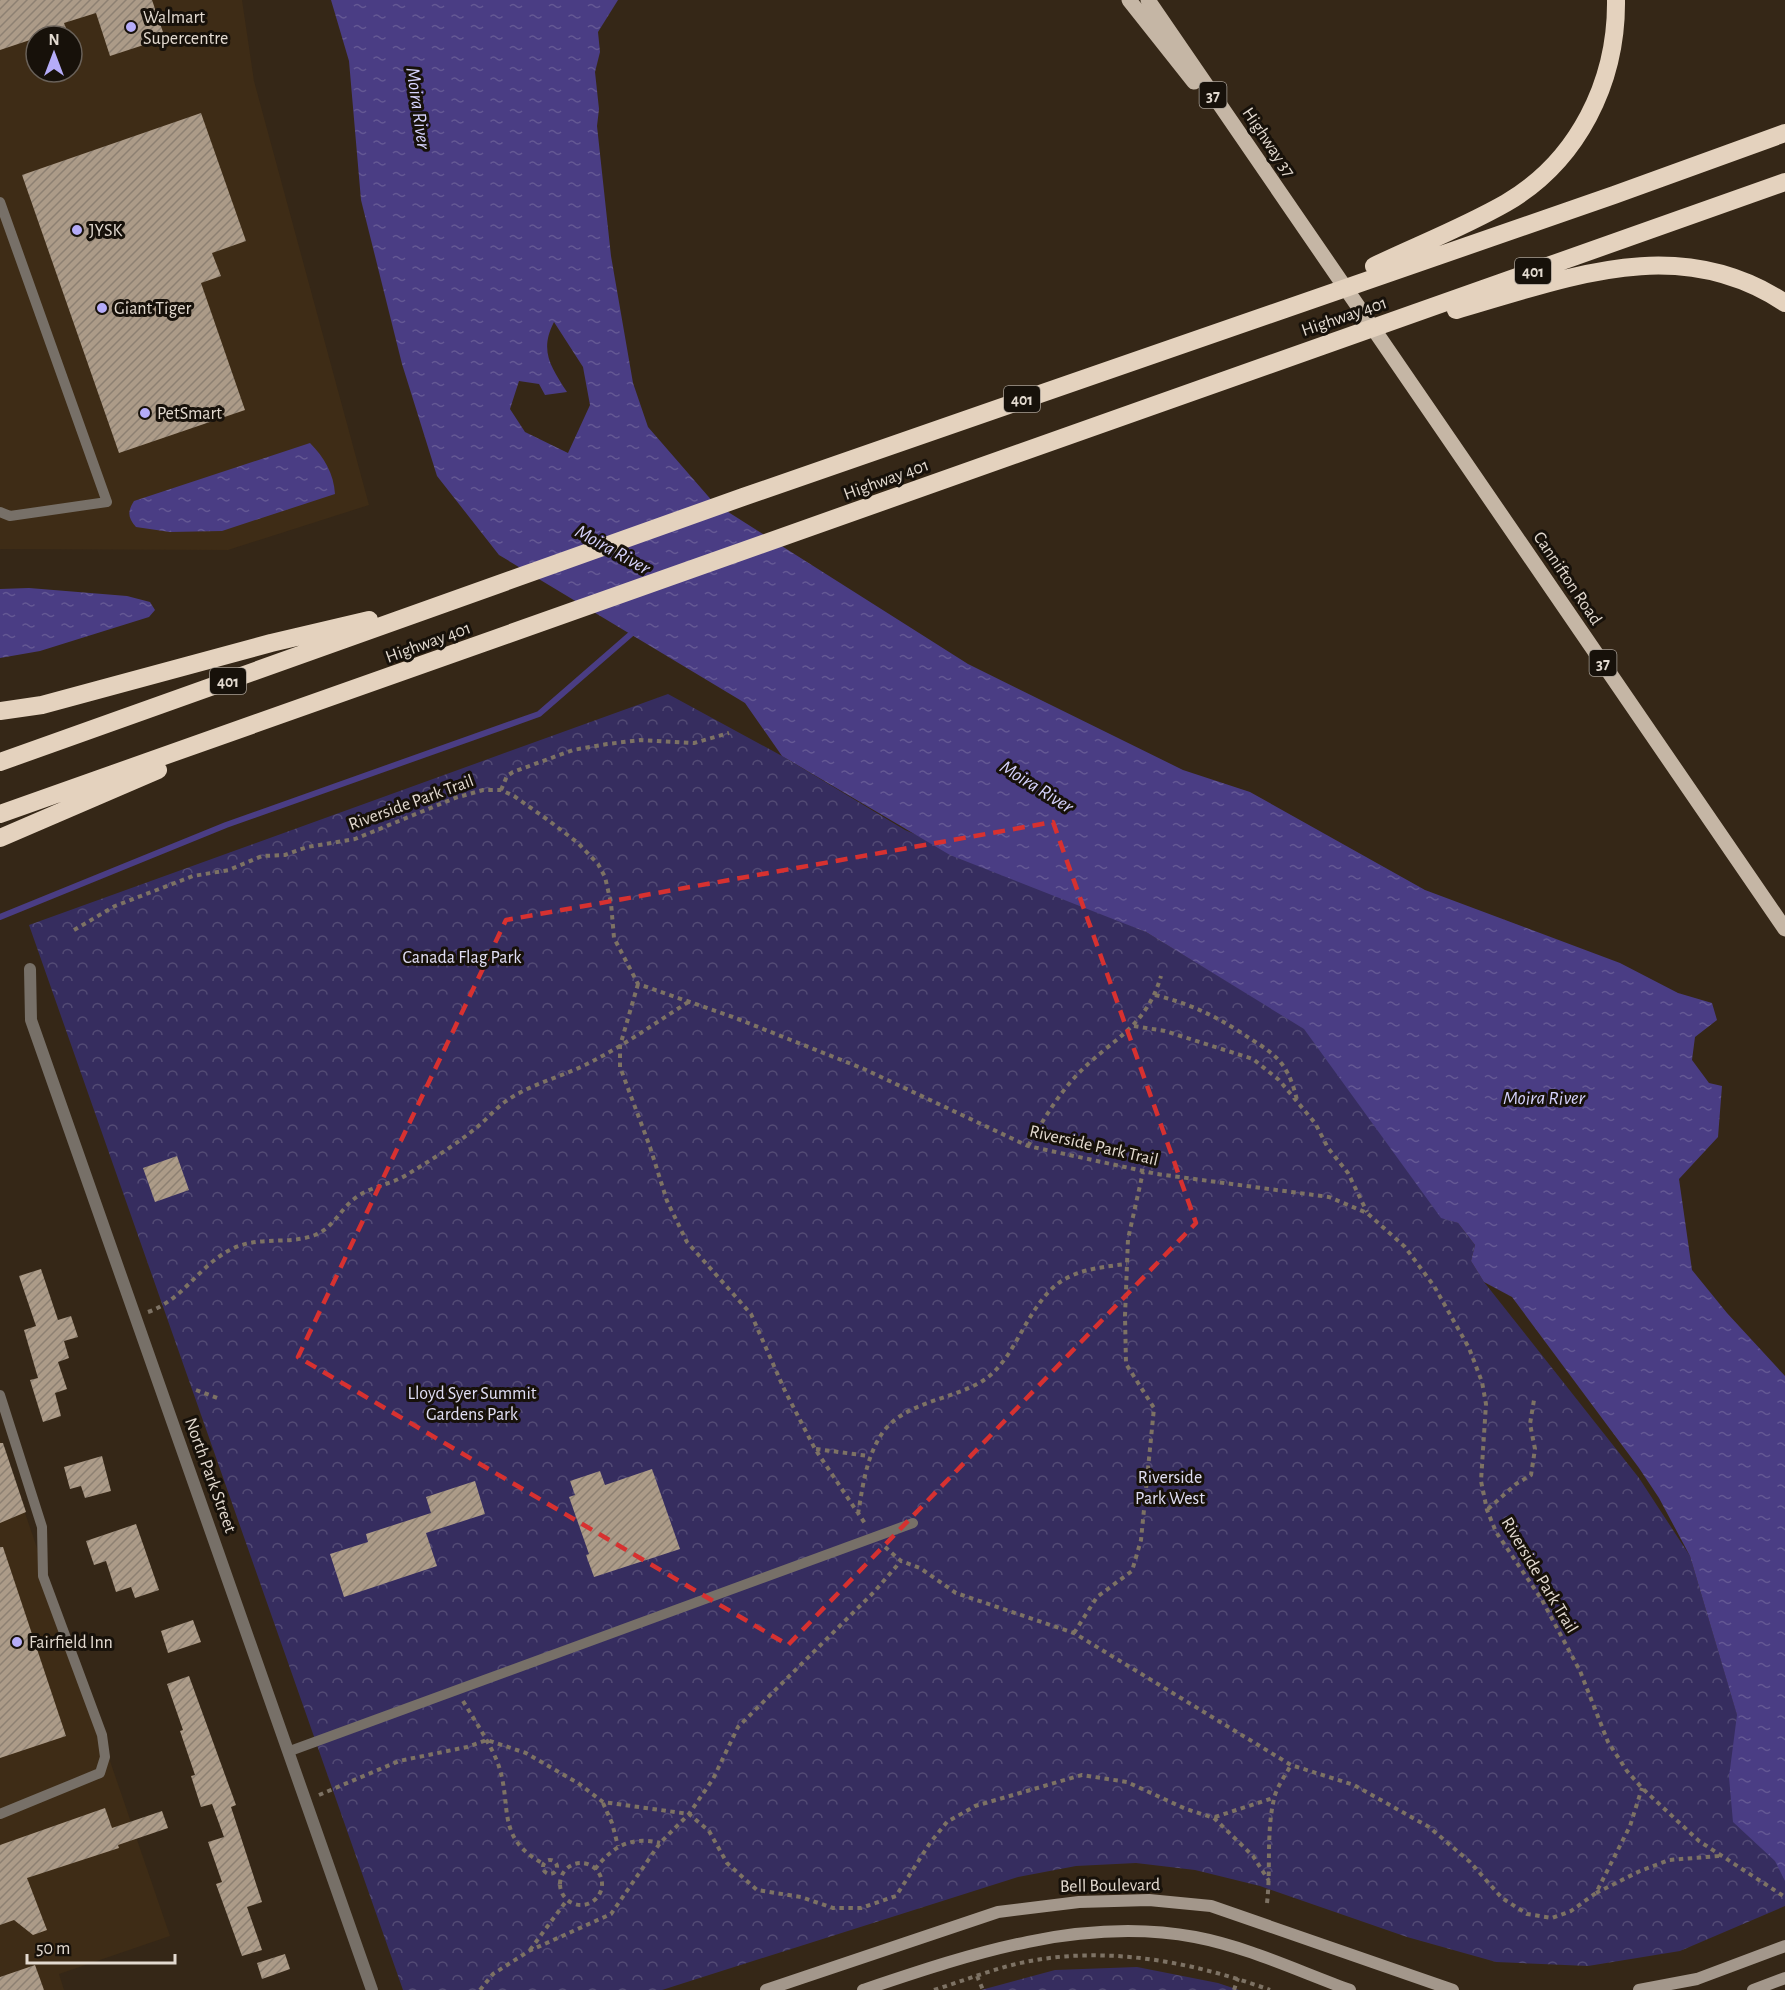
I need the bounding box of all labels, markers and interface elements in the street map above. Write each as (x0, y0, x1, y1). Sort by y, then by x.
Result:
place label: Walmart Supercentre (143, 9, 228, 48)
marker: Walmart Supercentre (124, 20, 138, 34)
north arrow (24, 24, 84, 84)
text: N (48, 32, 60, 48)
water label: Moira River (402, 66, 434, 151)
road number: 37 (1200, 82, 1226, 108)
street label: Highway 37 (1238, 104, 1298, 181)
place label: JYSK (89, 222, 123, 240)
marker: JYSK (70, 223, 84, 237)
road number: 401 (1515, 258, 1551, 284)
street label: Highway 401 (1299, 294, 1390, 340)
place label: Giant Tiger (114, 300, 192, 318)
marker: Giant Tiger (95, 301, 109, 315)
road number: 401 (1004, 386, 1040, 412)
place label: PetSmart (157, 405, 222, 423)
marker: PetSmart (138, 406, 152, 420)
street label: Highway 401 (841, 456, 931, 504)
water label: Moira River (572, 521, 654, 579)
street label: Cannifton Road (1529, 529, 1605, 628)
street label: Highway 401 (383, 619, 473, 667)
road number: 37 (1590, 650, 1616, 676)
road number: 401 (210, 668, 246, 694)
water label: Moira River (996, 757, 1077, 817)
street label: Riverside Park Trail (346, 772, 476, 834)
park label: Canada Flag Park (402, 949, 522, 967)
water label: Moira River (1503, 1088, 1586, 1108)
street label: Riverside Park Trail (1028, 1122, 1160, 1170)
park label: Lloyd Syer Summit Gardens Park (407, 1385, 537, 1424)
street label: North Park Street (181, 1415, 239, 1535)
park label: Riverside Park West (1135, 1469, 1205, 1508)
street label: Riverside Park Trail (1497, 1514, 1581, 1637)
place label: Fairfield Inn (29, 1634, 113, 1652)
marker: Fairfield Inn (10, 1635, 24, 1649)
street label: Bell Boulevard (1060, 1876, 1160, 1896)
scale bar (27, 1927, 176, 1965)
text: 50 m (36, 1940, 70, 1958)

